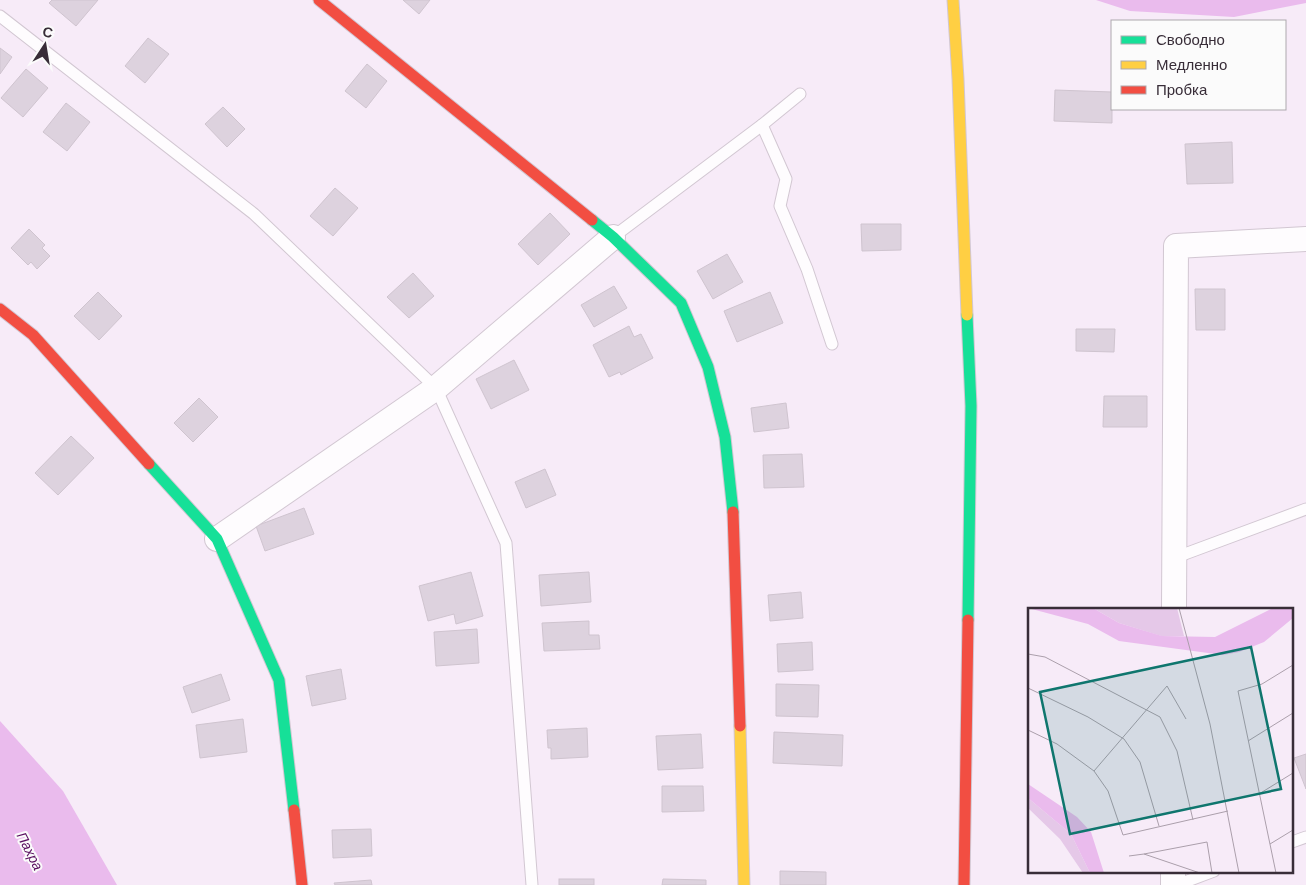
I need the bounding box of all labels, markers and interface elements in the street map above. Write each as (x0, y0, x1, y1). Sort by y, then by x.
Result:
north arrow (20, 20, 70, 70)
legend (1111, 20, 1286, 110)
text: С (41, 23, 54, 41)
text: Свободно (1156, 31, 1225, 49)
text: Медленно (1156, 56, 1227, 74)
text: Пробка (1156, 81, 1208, 99)
inset map (1028, 608, 1294, 872)
water label: Пахра (14, 829, 46, 873)

